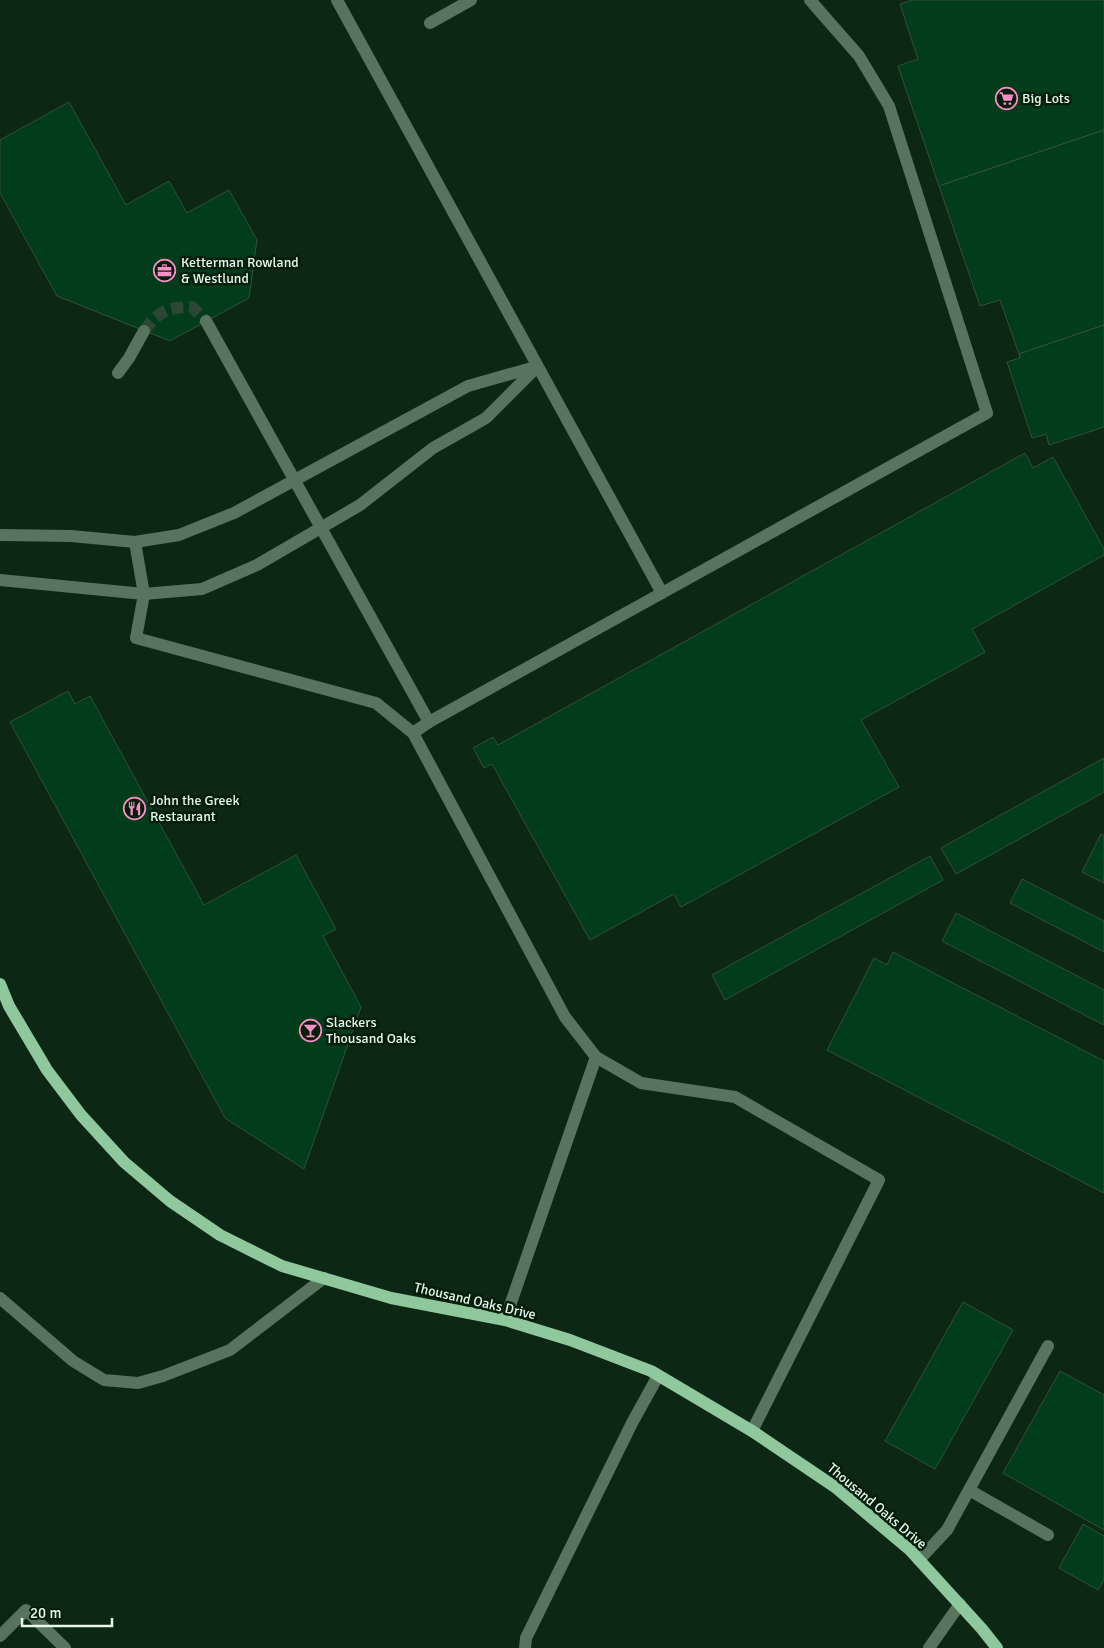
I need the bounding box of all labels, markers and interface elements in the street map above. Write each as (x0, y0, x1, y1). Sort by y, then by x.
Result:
supermarket icon: Big Lots (994, 86, 1018, 110)
place label: Big Lots (1022, 90, 1070, 107)
place label: Ketterman Rowland & Westlund (181, 254, 299, 287)
office icon: Ketterman Rowland & Westlund (153, 258, 177, 282)
place label: John the Greek Restaurant (150, 792, 239, 825)
restaurant icon: John the Greek Restaurant (122, 796, 146, 820)
place label: Slackers Thousand Oaks (326, 1014, 416, 1047)
bar icon: Slackers Thousand Oaks (298, 1018, 322, 1042)
street label: Thousand Oaks Drive (412, 1279, 538, 1323)
street label: Thousand Oaks Drive (824, 1459, 930, 1553)
scale bar (22, 1596, 112, 1628)
text: 20 m (30, 1604, 61, 1622)

